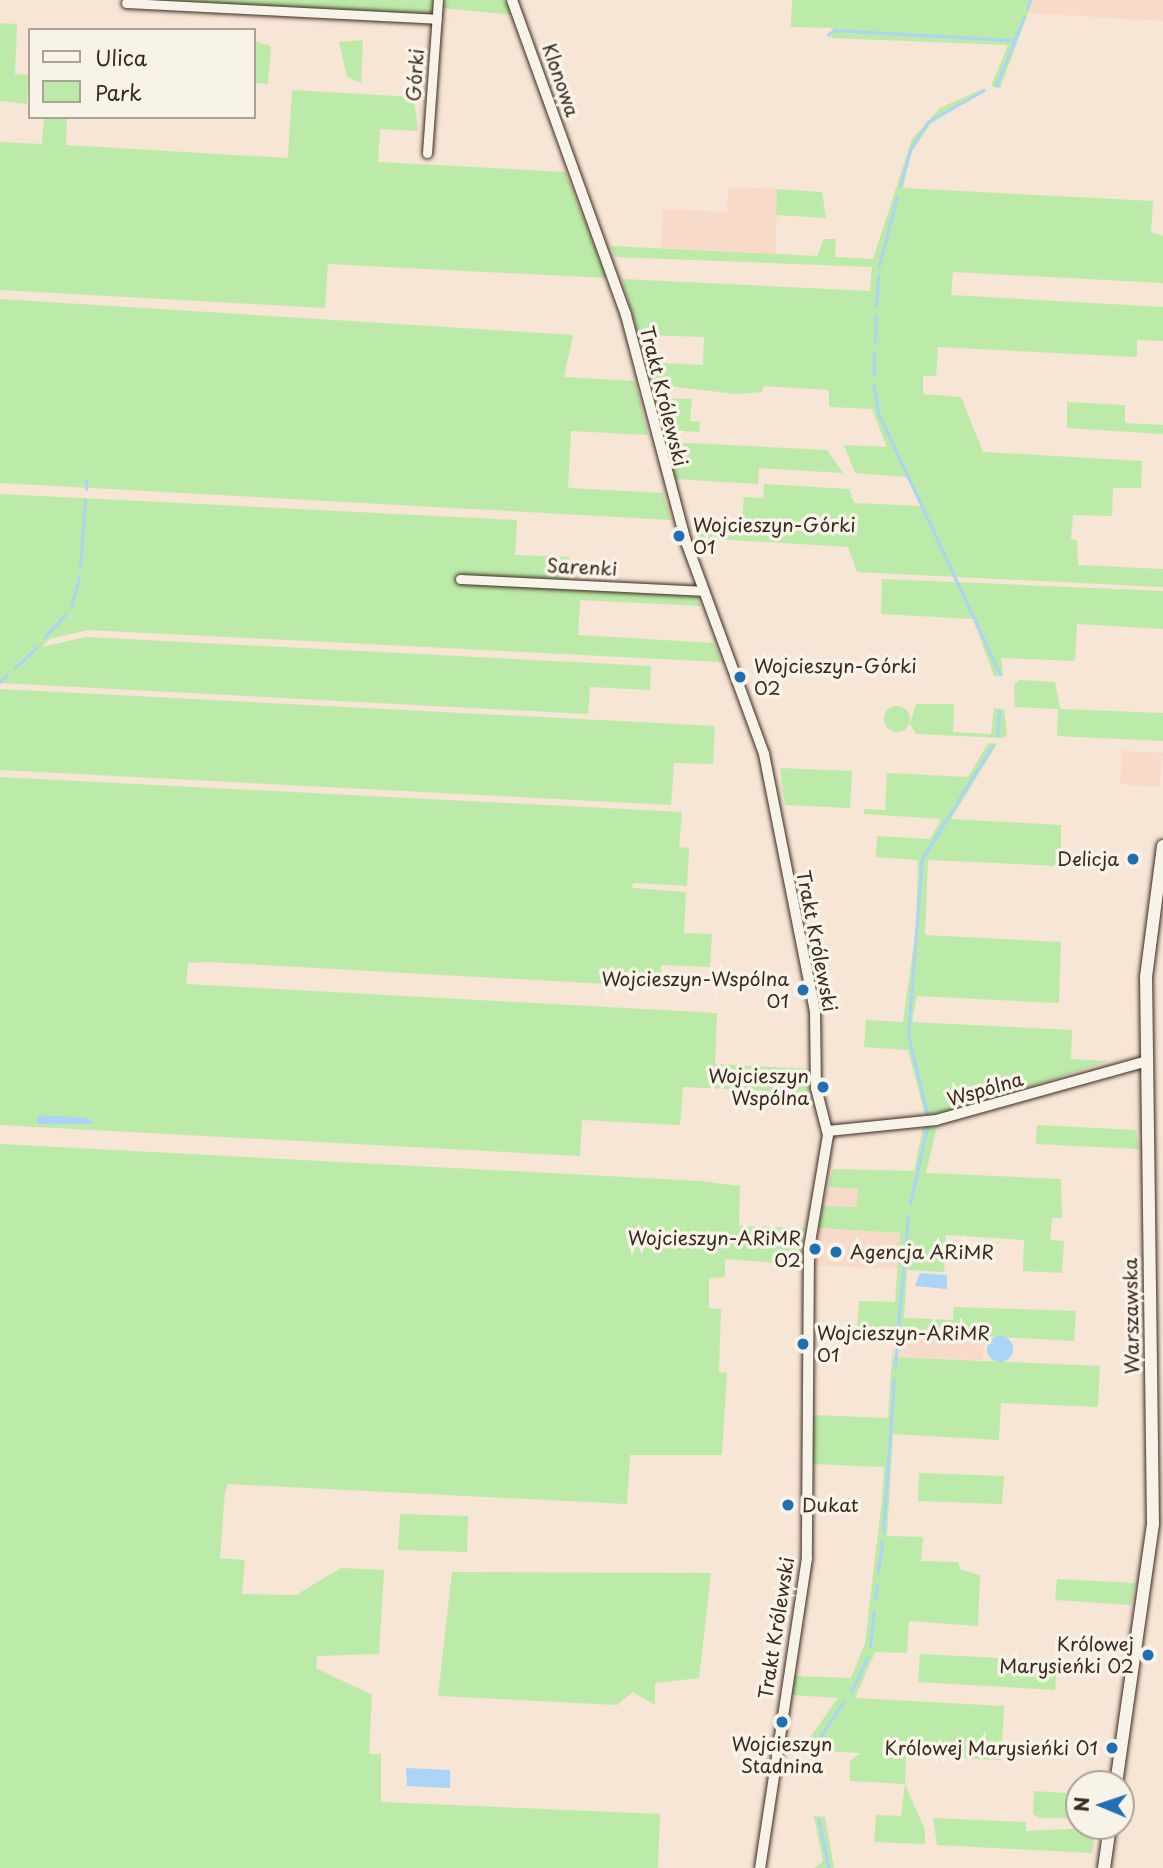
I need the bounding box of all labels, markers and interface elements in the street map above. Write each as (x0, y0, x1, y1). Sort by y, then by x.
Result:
legend (28, 28, 256, 119)
street label: Klonowa (538, 40, 584, 120)
text: Ulica (95, 41, 147, 73)
street label: Górki (402, 48, 428, 102)
text: Park (95, 76, 142, 108)
street label: Trakt Królewski (635, 323, 693, 469)
place label: Wojcieszyn-Górki 01 (693, 514, 856, 558)
marker: Wojcieszyn-Górki 01 (671, 528, 687, 544)
street label: Sarenki (546, 554, 618, 580)
place label: Wojcieszyn-Górki 02 (754, 655, 917, 699)
marker: Wojcieszyn-Górki 02 (732, 669, 748, 685)
place label: Delicja (1057, 848, 1119, 870)
marker: Delicja (1125, 851, 1141, 867)
street label: Trakt Królewski (792, 868, 842, 1014)
place label: Wojcieszyn-Wspólna 01 (602, 968, 789, 1012)
marker: Wojcieszyn-Wspólna 01 (795, 982, 811, 998)
place label: Wojcieszyn Wspólna (708, 1065, 809, 1109)
street label: Wspólna (944, 1067, 1026, 1111)
marker: Wojcieszyn Wspólna (815, 1079, 831, 1095)
place label: Wojcieszyn-ARiMR 02 (628, 1227, 801, 1271)
marker: Wojcieszyn-ARiMR 02 (807, 1241, 823, 1257)
place label: Agencja ARiMR (850, 1241, 994, 1263)
marker: Agencja ARiMR (828, 1244, 844, 1260)
street label: Warszawska (1119, 1258, 1143, 1374)
place label: Wojcieszyn-ARiMR 01 (817, 1322, 990, 1366)
marker: Wojcieszyn-ARiMR 01 (795, 1336, 811, 1352)
place label: Dukat (802, 1494, 859, 1516)
marker: Dukat (780, 1497, 796, 1513)
street label: Trakt Królewski (753, 1555, 799, 1701)
place label: Królowej Marysieńki 02 (1000, 1633, 1134, 1677)
marker: Królowej Marysieńki 02 (1140, 1647, 1156, 1663)
marker: Wojcieszyn Stadnina (774, 1714, 790, 1730)
place label: Wojcieszyn Stadnina (732, 1733, 832, 1777)
place label: Królowej Marysieńki 01 (885, 1737, 1098, 1759)
marker: Królowej Marysieńki 01 (1104, 1740, 1120, 1756)
north arrow (1065, 1770, 1135, 1840)
text: N (1067, 1796, 1095, 1812)

